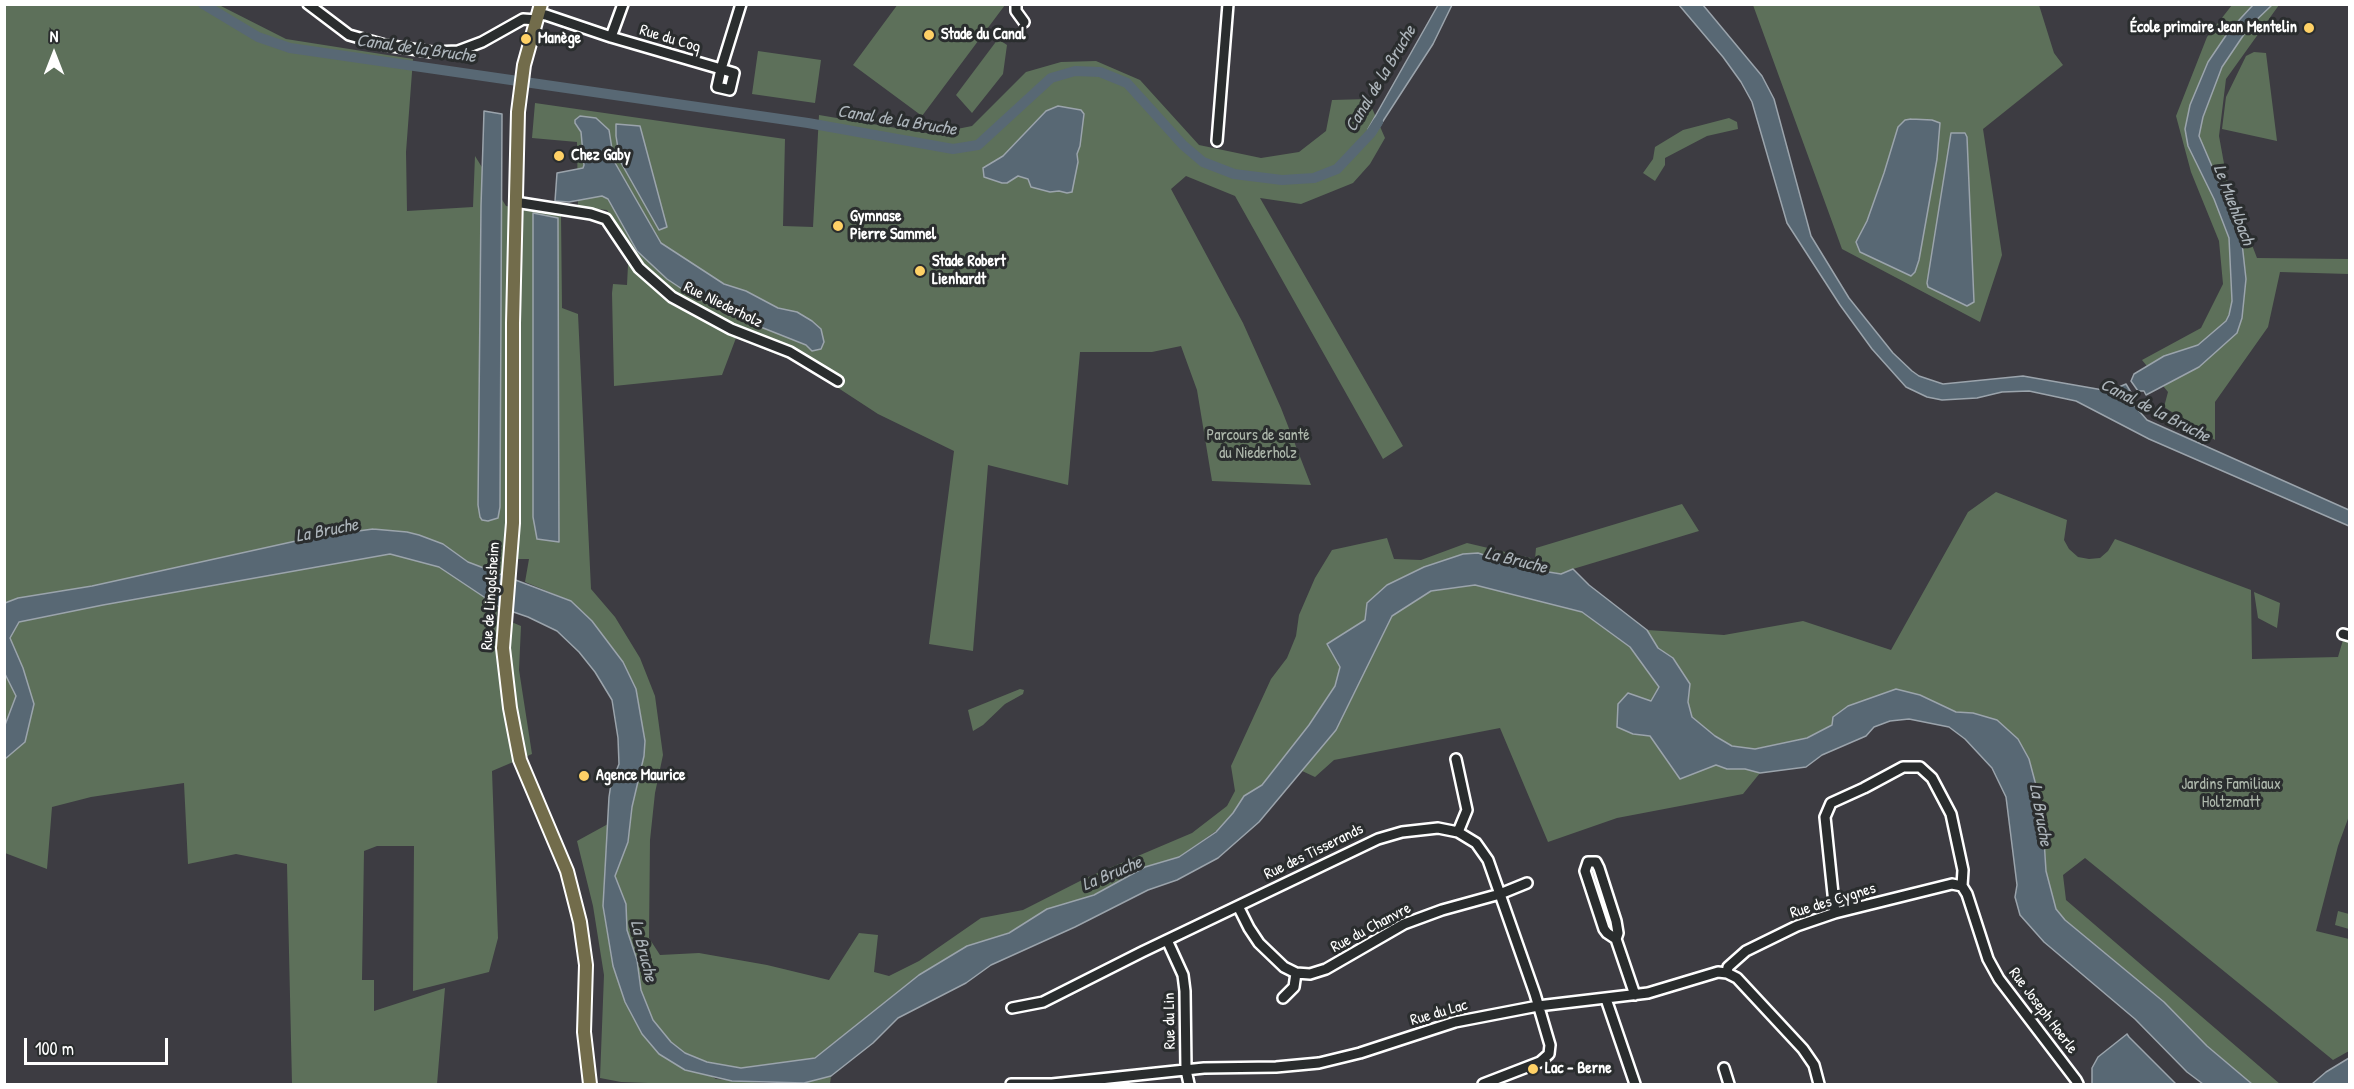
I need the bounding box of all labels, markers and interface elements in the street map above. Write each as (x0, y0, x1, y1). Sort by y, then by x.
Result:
place label: École primaire Jean Mentelin (2130, 18, 2297, 38)
street label: Rue du Coq (637, 21, 703, 57)
marker: École primaire Jean Mentelin (2302, 21, 2316, 35)
water label: Canal de la Bruche (1341, 22, 1421, 136)
north arrow (24, 24, 84, 84)
text: N (50, 25, 58, 47)
place label: Stade du Canal (941, 25, 1026, 45)
marker: Stade du Canal (922, 28, 936, 42)
place label: Manège (538, 29, 581, 49)
water label: Canal de la Bruche (355, 30, 477, 68)
marker: Manège (519, 32, 533, 46)
water label: Canal de la Bruche (836, 101, 958, 141)
place label: Chez Gaby (571, 146, 631, 166)
marker: Chez Gaby (552, 149, 566, 163)
water label: Le Muehlbach (2208, 162, 2258, 248)
place label: Gymnase Pierre Sammel (850, 207, 936, 245)
marker: Gymnase Pierre Sammel (831, 219, 845, 233)
place label: Stade Robert Lienhardt (932, 252, 1006, 290)
marker: Stade Robert Lienhardt (913, 264, 927, 278)
street label: Rue Niederholz (680, 278, 766, 332)
water label: Canal de la Bruche (2096, 374, 2214, 448)
park label: Parcours de santé du Niederholz (1206, 426, 1310, 464)
water label: La Bruche (294, 514, 360, 548)
street label: Rue de Lingolsheim (478, 541, 504, 651)
water label: La Bruche (1483, 543, 1549, 579)
place label: Agence Maurice (596, 766, 685, 786)
marker: Agence Maurice (577, 769, 591, 783)
park label: Jardins Familiaux Holtzmatt (2181, 775, 2281, 813)
water label: La Bruche (2024, 782, 2056, 848)
street label: Rue des Tisserands (1261, 820, 1367, 884)
water label: La Bruche (1079, 852, 1145, 896)
street label: Rue des Cygnes (1788, 879, 1878, 923)
street label: Rue du Chanvre (1328, 899, 1414, 957)
water label: La Bruche (625, 918, 661, 984)
street label: Rue Joseph Hoerle (2004, 964, 2082, 1058)
street label: Rue du Lin (1160, 992, 1180, 1050)
street label: Rue du Lac (1408, 996, 1470, 1030)
scale bar (27, 1026, 171, 1064)
text: 100 m (35, 1036, 74, 1061)
place label: Lac - Berne (1545, 1059, 1611, 1079)
marker: Lac - Berne (1526, 1062, 1540, 1076)

